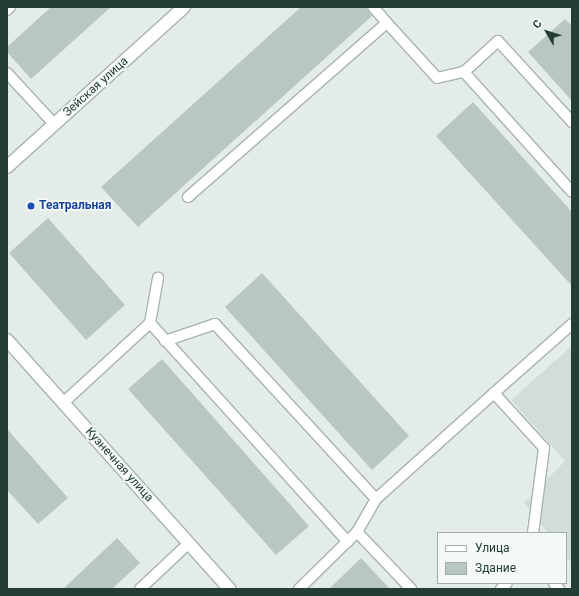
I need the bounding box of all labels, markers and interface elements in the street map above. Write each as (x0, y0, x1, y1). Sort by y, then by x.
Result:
north arrow (527, 12, 567, 52)
text: С (530, 17, 545, 31)
street label: Зейская улица (61, 54, 131, 120)
place label: Театральная (39, 199, 111, 213)
marker: Театральная (26, 201, 36, 211)
street label: Кузнечная улица (82, 425, 156, 505)
legend (437, 532, 567, 584)
text: Улица (475, 541, 510, 555)
text: Здание (475, 561, 516, 575)

